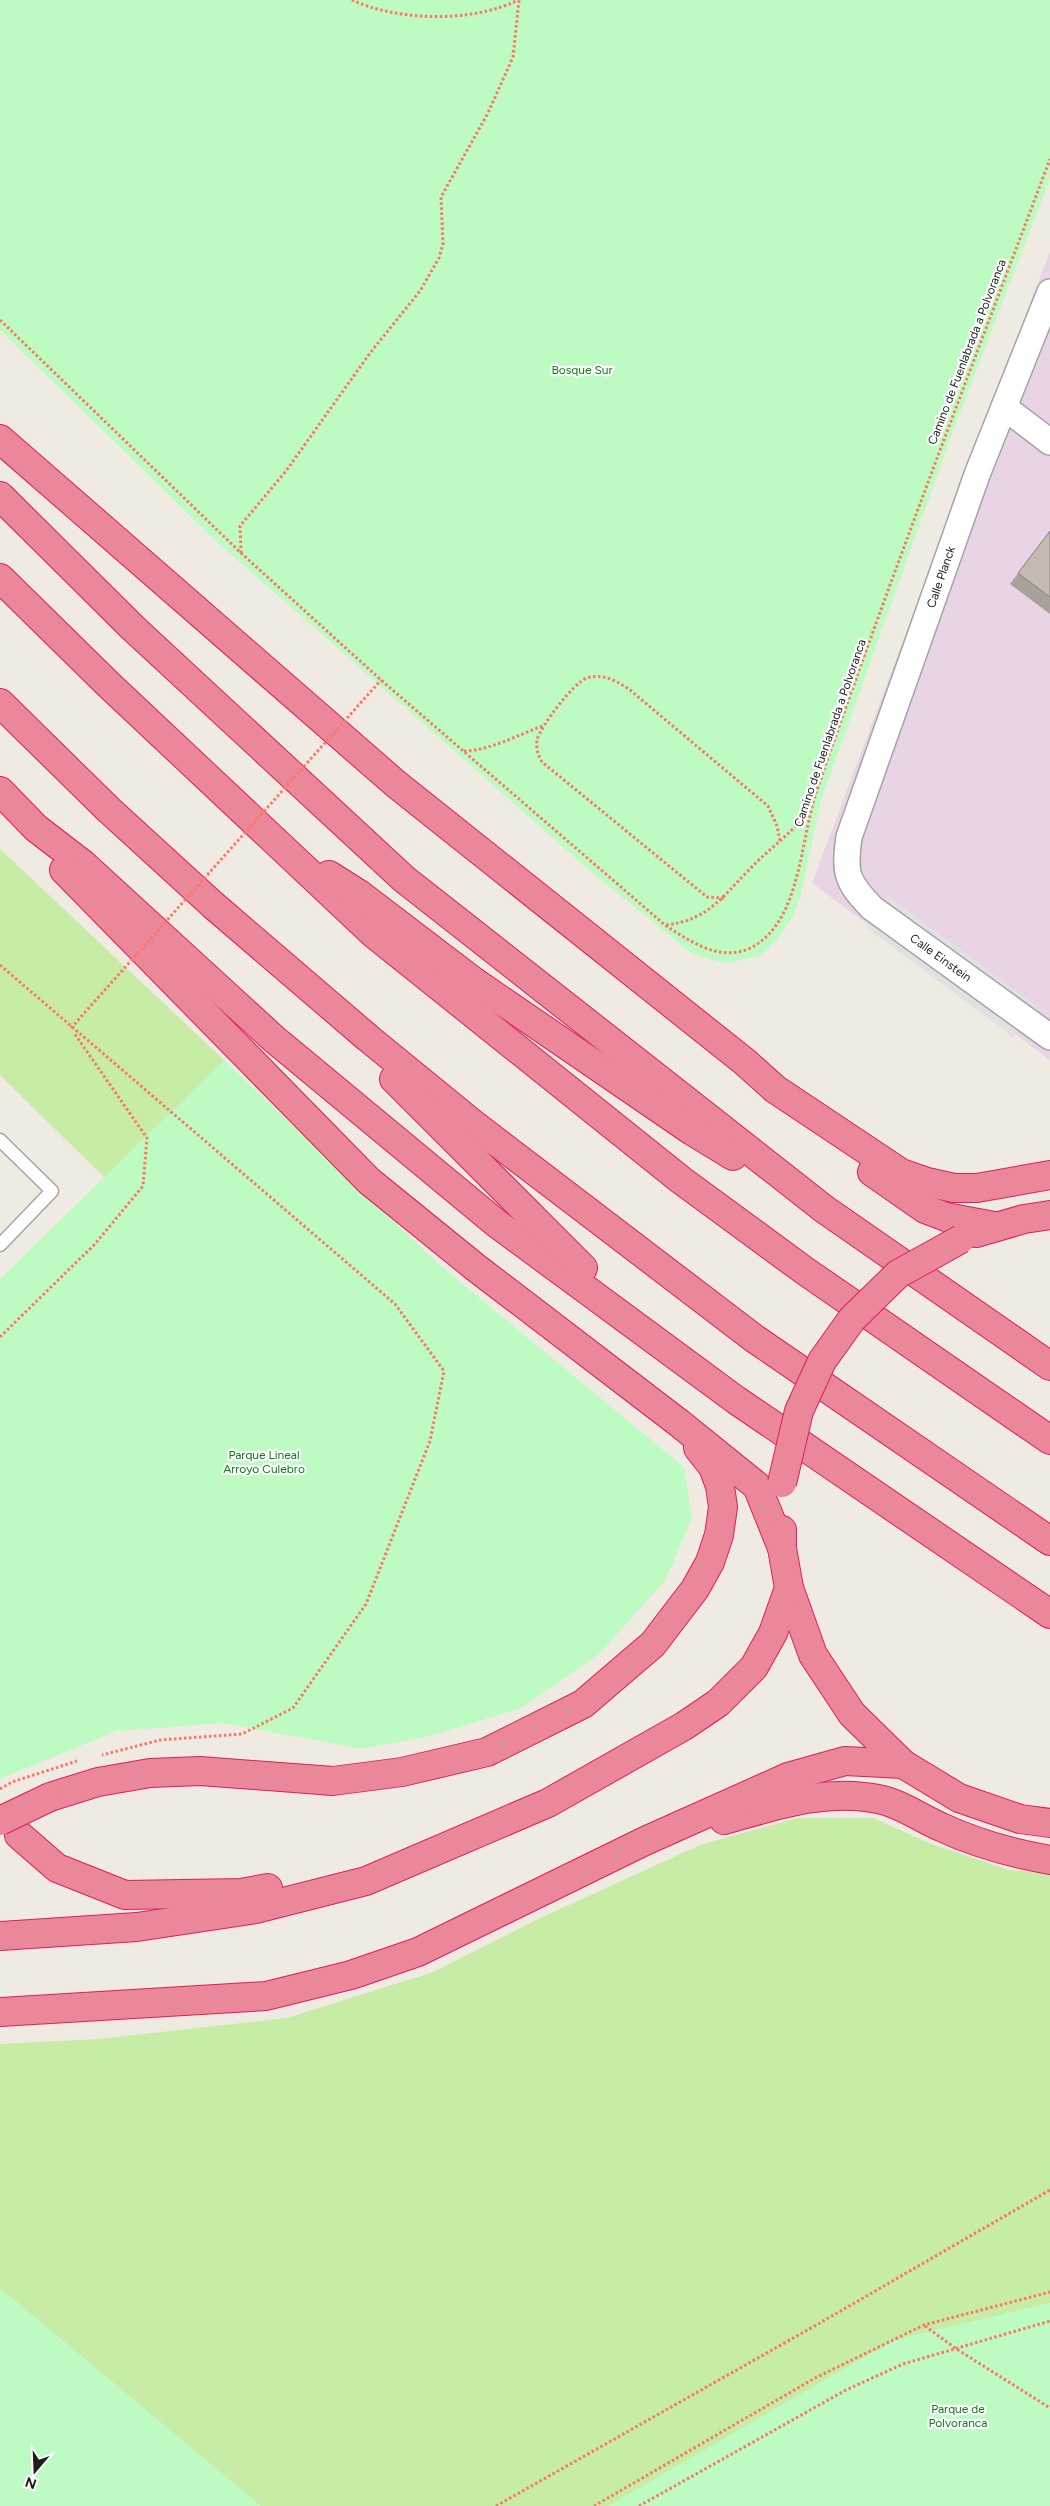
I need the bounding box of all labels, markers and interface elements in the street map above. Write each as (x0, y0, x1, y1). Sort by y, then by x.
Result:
street label: Camino de Fuenlabrada a Polvoranca (925, 257, 1009, 447)
park label: Bosque Sur (551, 363, 613, 377)
street label: Calle Planck (924, 544, 958, 610)
street label: Camino de Fuenlabrada a Polvoranca (791, 637, 869, 829)
street label: Calle Einstein (907, 931, 974, 985)
park label: Parque Lineal Arroyo Culebro (223, 1448, 305, 1476)
park label: Parque de Polvoranca (929, 2402, 987, 2430)
north arrow (10, 2446, 60, 2496)
text: N (23, 2473, 39, 2493)

